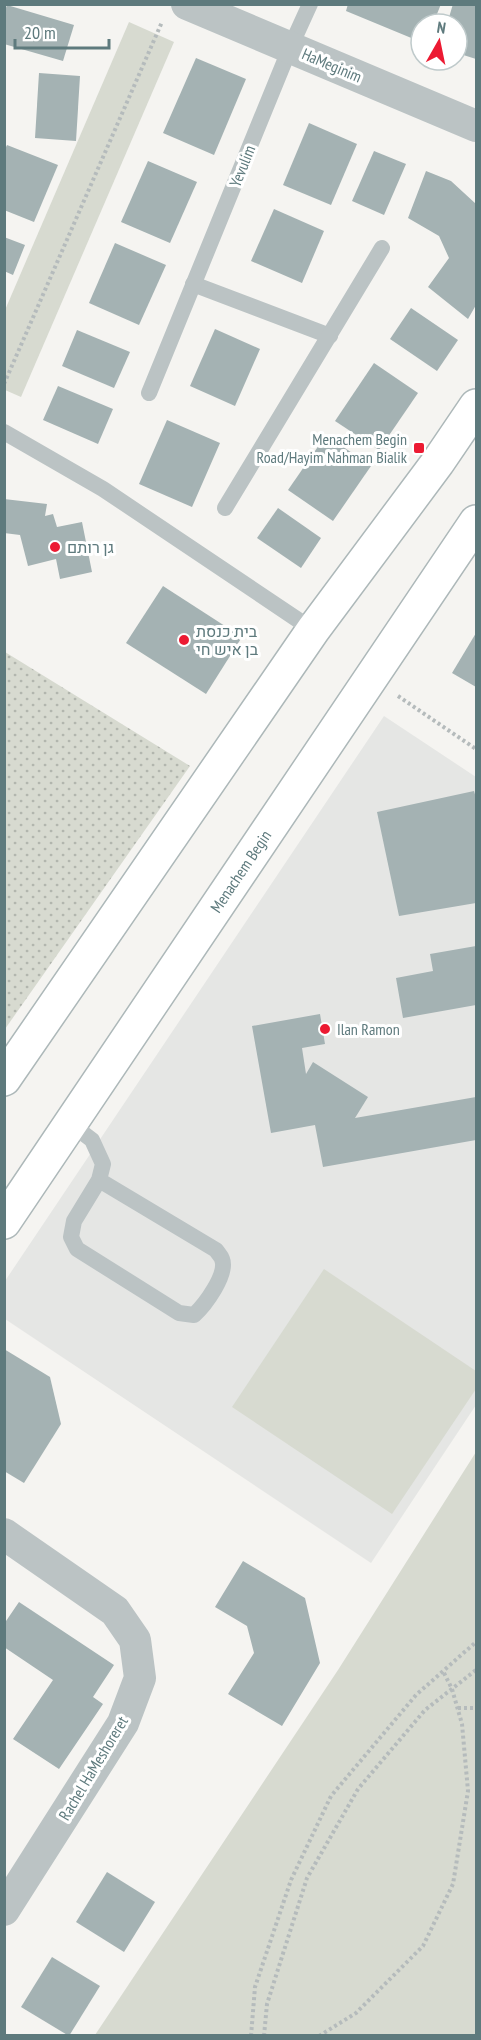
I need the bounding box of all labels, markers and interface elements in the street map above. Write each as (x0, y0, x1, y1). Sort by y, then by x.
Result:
scale bar (15, 12, 110, 50)
north arrow (409, 12, 469, 72)
text: N (436, 17, 447, 38)
text: 20 m (24, 21, 56, 44)
street label: HaMeginim (299, 43, 365, 87)
street label: Yevulim (225, 142, 259, 190)
place label: Menachem Begin Road/Hayim Nahman Bialik (257, 429, 408, 467)
marker: Menachem Begin Road/Hayim Nahman Bialik (412, 441, 426, 455)
place label: גן רותם (67, 537, 114, 557)
marker: גן רותם (48, 540, 62, 554)
place label: בית כנסת בן איש חי (196, 621, 259, 659)
marker: בית כנסת בן איש חי (177, 633, 191, 647)
street label: Menachem Begin (206, 826, 275, 916)
place label: Ilan Ramon (337, 1019, 400, 1039)
marker: Ilan Ramon (318, 1022, 332, 1036)
street label: Rachel HaMeshoreret (54, 1712, 132, 1824)

